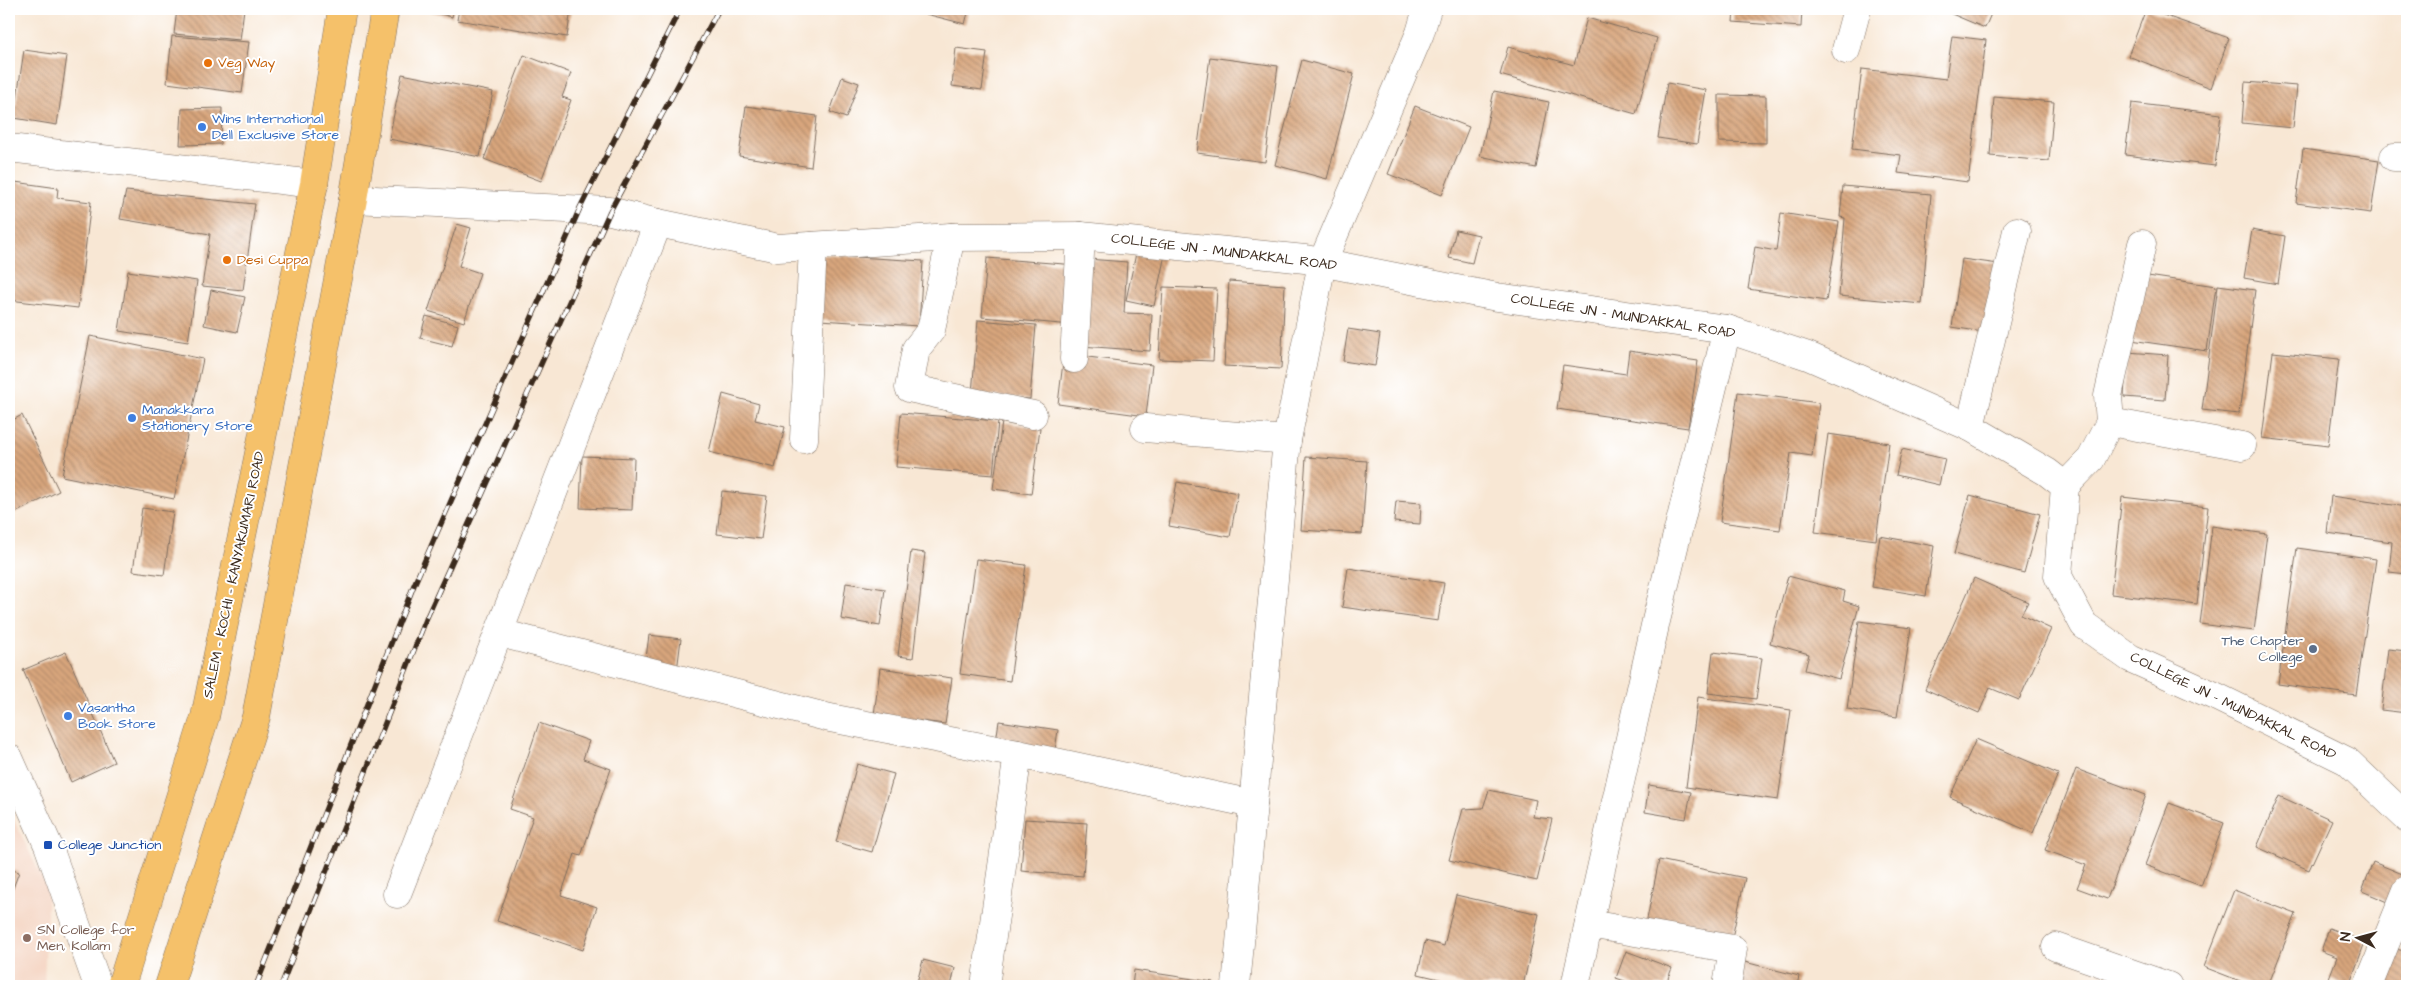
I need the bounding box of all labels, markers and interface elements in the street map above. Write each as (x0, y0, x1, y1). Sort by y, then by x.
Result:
place label: Veg Way (218, 53, 275, 73)
marker: Veg Way (202, 57, 214, 69)
place label: Wins International Dell Exclusive Store (212, 109, 340, 145)
marker: Wins International Dell Exclusive Store (196, 121, 208, 133)
street label: COLLEGE JN - MUNDAKKAL ROAD (1110, 228, 1338, 276)
place label: Desi Cuppa (237, 250, 308, 270)
marker: Desi Cuppa (221, 254, 233, 266)
street label: COLLEGE JN - MUNDAKKAL ROAD (1509, 288, 1737, 344)
place label: Manakkara Stationery Store (142, 400, 253, 436)
marker: Manakkara Stationery Store (126, 412, 138, 424)
street label: SALEM - KOCHI - KANYAKUMARI ROAD (198, 450, 270, 700)
place label: The Chapter College (2221, 631, 2303, 667)
marker: The Chapter College (2307, 643, 2319, 655)
street label: COLLEGE JN - MUNDAKKAL ROAD (2127, 647, 2339, 765)
place label: Vasantha Book Store (78, 698, 156, 734)
marker: Vasantha Book Store (62, 710, 74, 722)
place label: College Junction (58, 835, 161, 855)
marker: College Junction (42, 839, 54, 851)
north arrow (2334, 912, 2384, 962)
place label: SN College for Men, Kollam (37, 920, 135, 956)
text: N (2336, 931, 2356, 942)
marker: SN College for Men, Kollam (21, 932, 33, 944)

